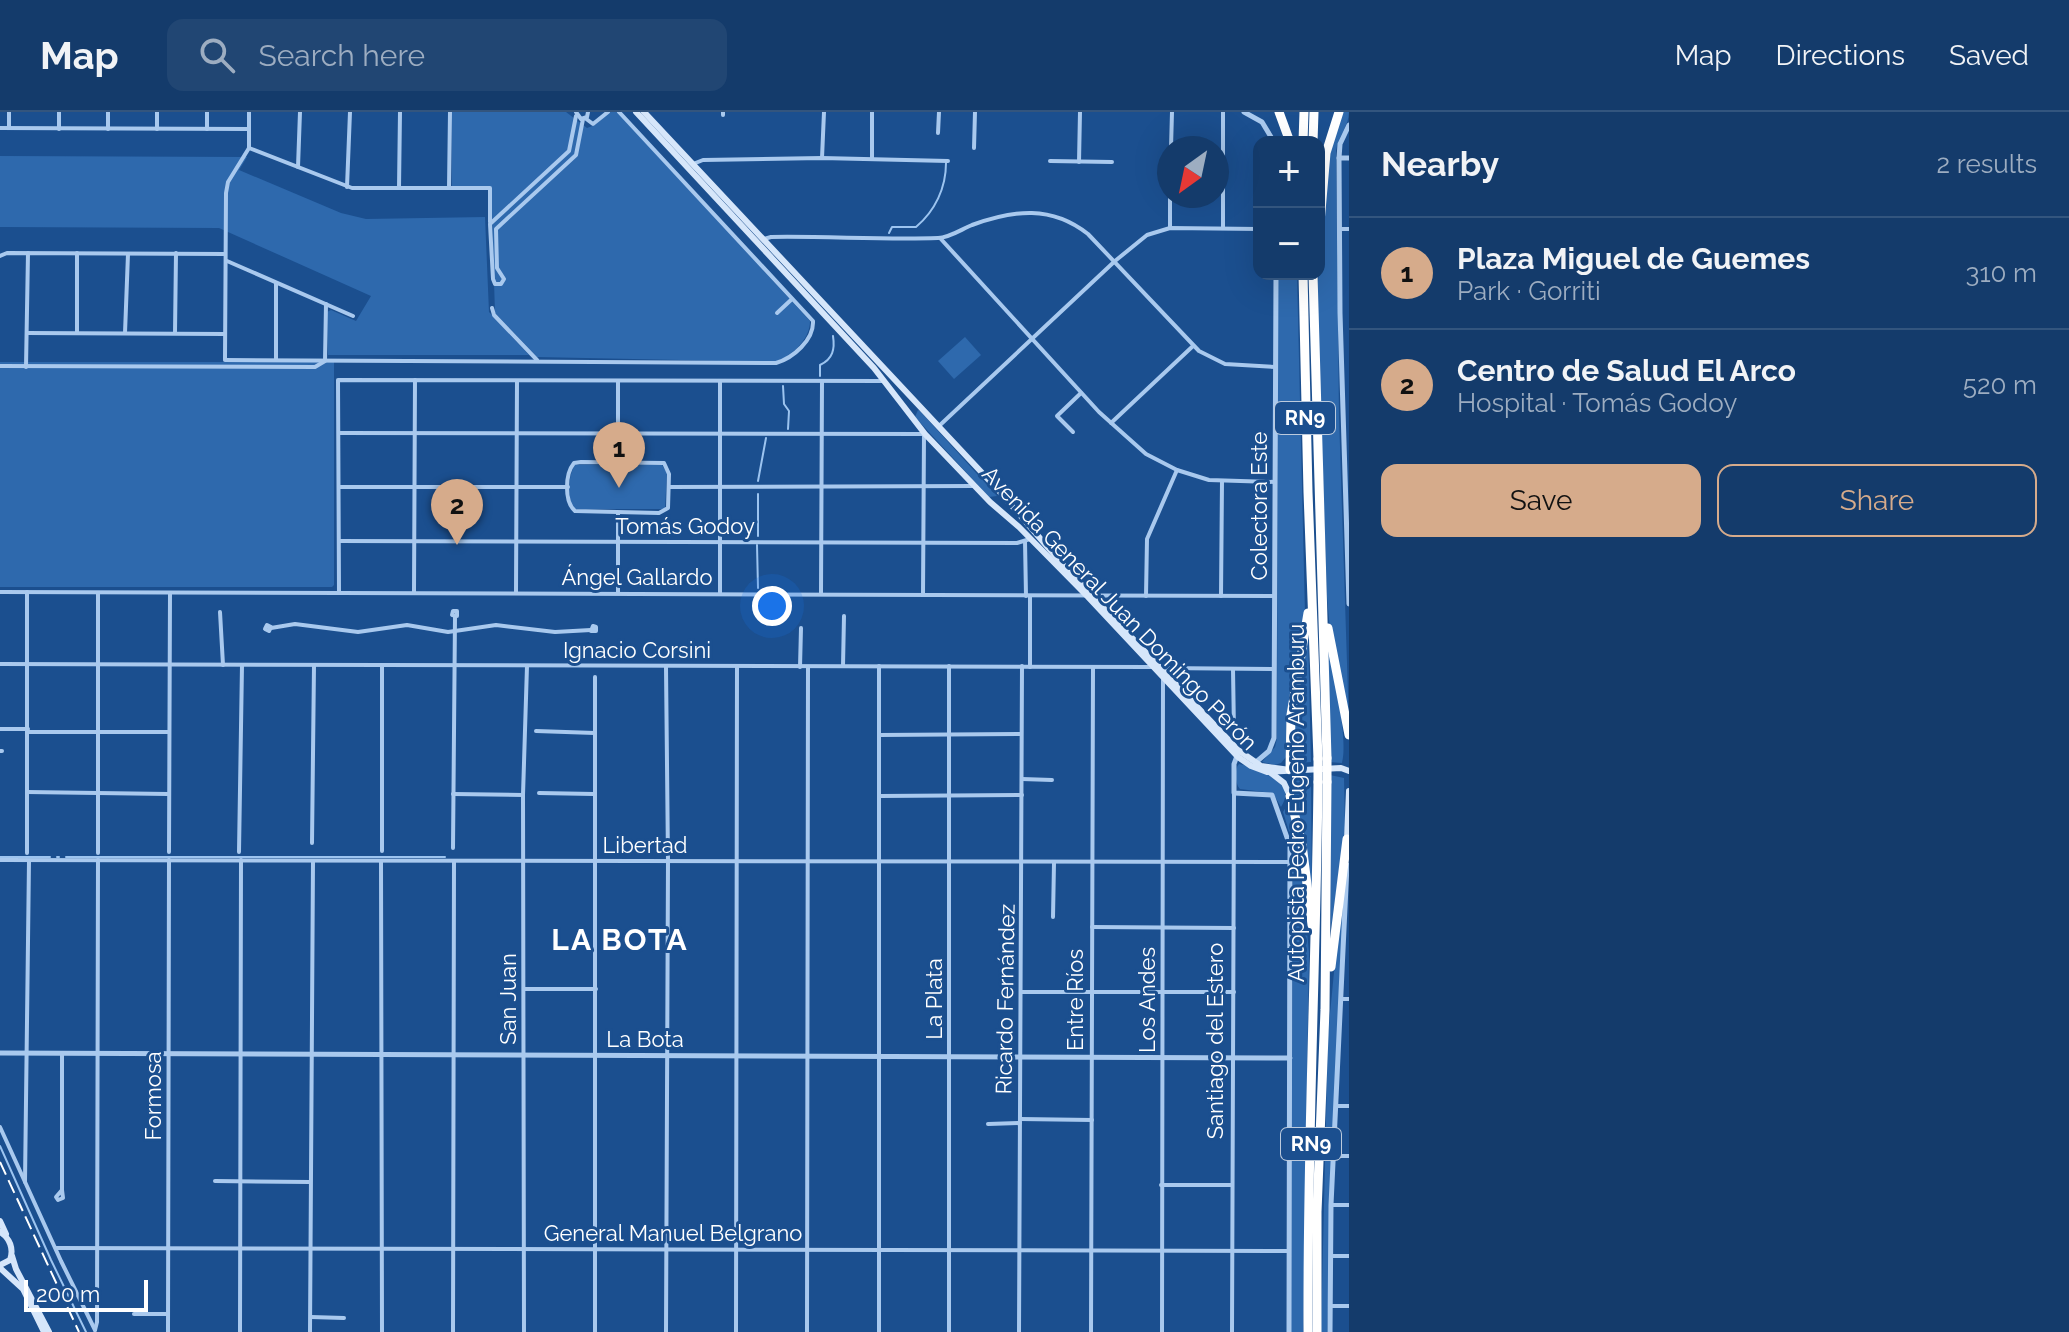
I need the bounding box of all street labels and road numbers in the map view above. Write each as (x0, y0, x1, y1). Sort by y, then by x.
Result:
road number: RN9 (1275, 402, 1335, 434)
street label: Colectora Este (1246, 432, 1272, 580)
street label: Avenida General Juan Domingo Perón (977, 461, 1263, 755)
street label: Tomás Godoy (615, 513, 755, 539)
street label: Ángel Gallardo (561, 564, 713, 590)
street label: Autopista Pedro Eugenio Aramburu (1283, 624, 1309, 982)
street label: Ignacio Corsini (563, 637, 711, 663)
street label: Libertad (603, 832, 687, 858)
street label: Ricardo Fernández (990, 903, 1020, 1095)
street label: Santiago del Estero (1202, 943, 1228, 1139)
street label: Los Andes (1134, 947, 1160, 1053)
street label: Entre Ríos (1062, 949, 1088, 1051)
street label: San Juan (495, 953, 521, 1045)
street label: La Plata (921, 958, 947, 1040)
street label: La Bota (606, 1026, 684, 1052)
street label: Formosa (140, 1052, 166, 1140)
road number: RN9 (1281, 1128, 1341, 1160)
street label: General Manuel Belgrano (544, 1220, 802, 1246)

